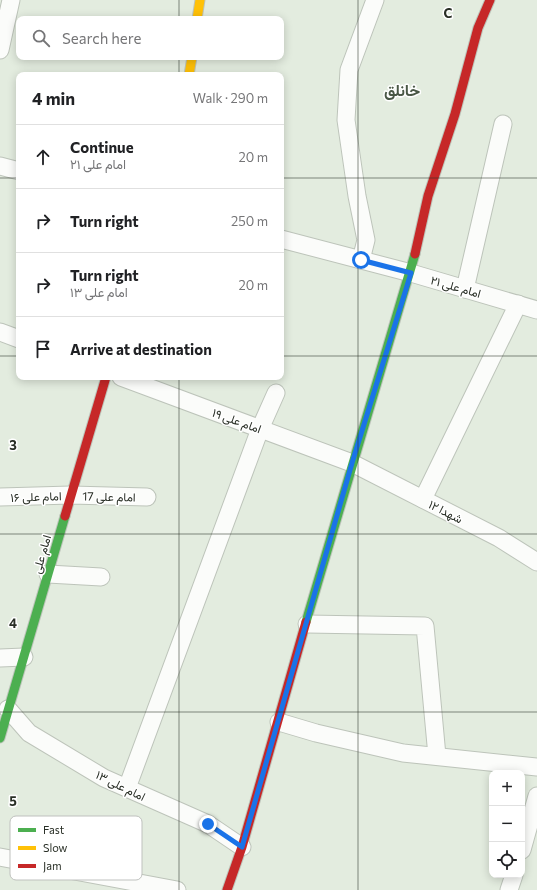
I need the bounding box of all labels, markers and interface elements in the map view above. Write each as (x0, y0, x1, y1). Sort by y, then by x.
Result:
text: C (444, 5, 453, 21)
search box (16, 16, 284, 60)
icon: search (30, 27, 52, 49)
text: Search here (62, 29, 141, 47)
district label: خانلق (384, 80, 420, 100)
text: 4 min (32, 88, 75, 109)
text: Walk · 290 m (193, 90, 268, 106)
text: Continue (70, 138, 134, 156)
icon: ahead (32, 146, 54, 168)
text: 20 m (239, 149, 268, 165)
text: امام علی ۲۱ (70, 156, 126, 172)
icon: right (32, 210, 54, 232)
text: Turn right (70, 212, 139, 230)
text: 250 m (231, 213, 268, 229)
route start (352, 251, 370, 269)
text: Turn right (70, 266, 139, 284)
street label: امام علی ۲۱ (429, 272, 483, 302)
icon: right (32, 274, 54, 296)
text: 20 m (239, 277, 268, 293)
text: امام علی ۱۳ (70, 284, 128, 300)
icon: arrive (32, 338, 54, 360)
text: Arrive at destination (70, 340, 212, 358)
street label: امام علی ۱۹ (210, 405, 263, 437)
text: 3 (9, 437, 17, 453)
street label: امام علی ۱۶ (10, 488, 62, 506)
street label: امام علی 17 (82, 489, 136, 505)
street label: شهدا ۱۲ (426, 496, 466, 527)
street label: امام علی (29, 533, 55, 576)
text: 4 (9, 615, 17, 631)
street label: امام علی ۱۳ (93, 767, 148, 805)
map controls (489, 770, 525, 878)
button: + (489, 770, 525, 806)
text: 5 (9, 793, 17, 809)
button: − (489, 806, 525, 842)
route end (199, 815, 217, 833)
legend (10, 816, 142, 880)
text: Fast (43, 823, 65, 836)
text: Slow (43, 841, 68, 854)
button: locate (489, 842, 525, 878)
text: Jam (43, 859, 62, 873)

